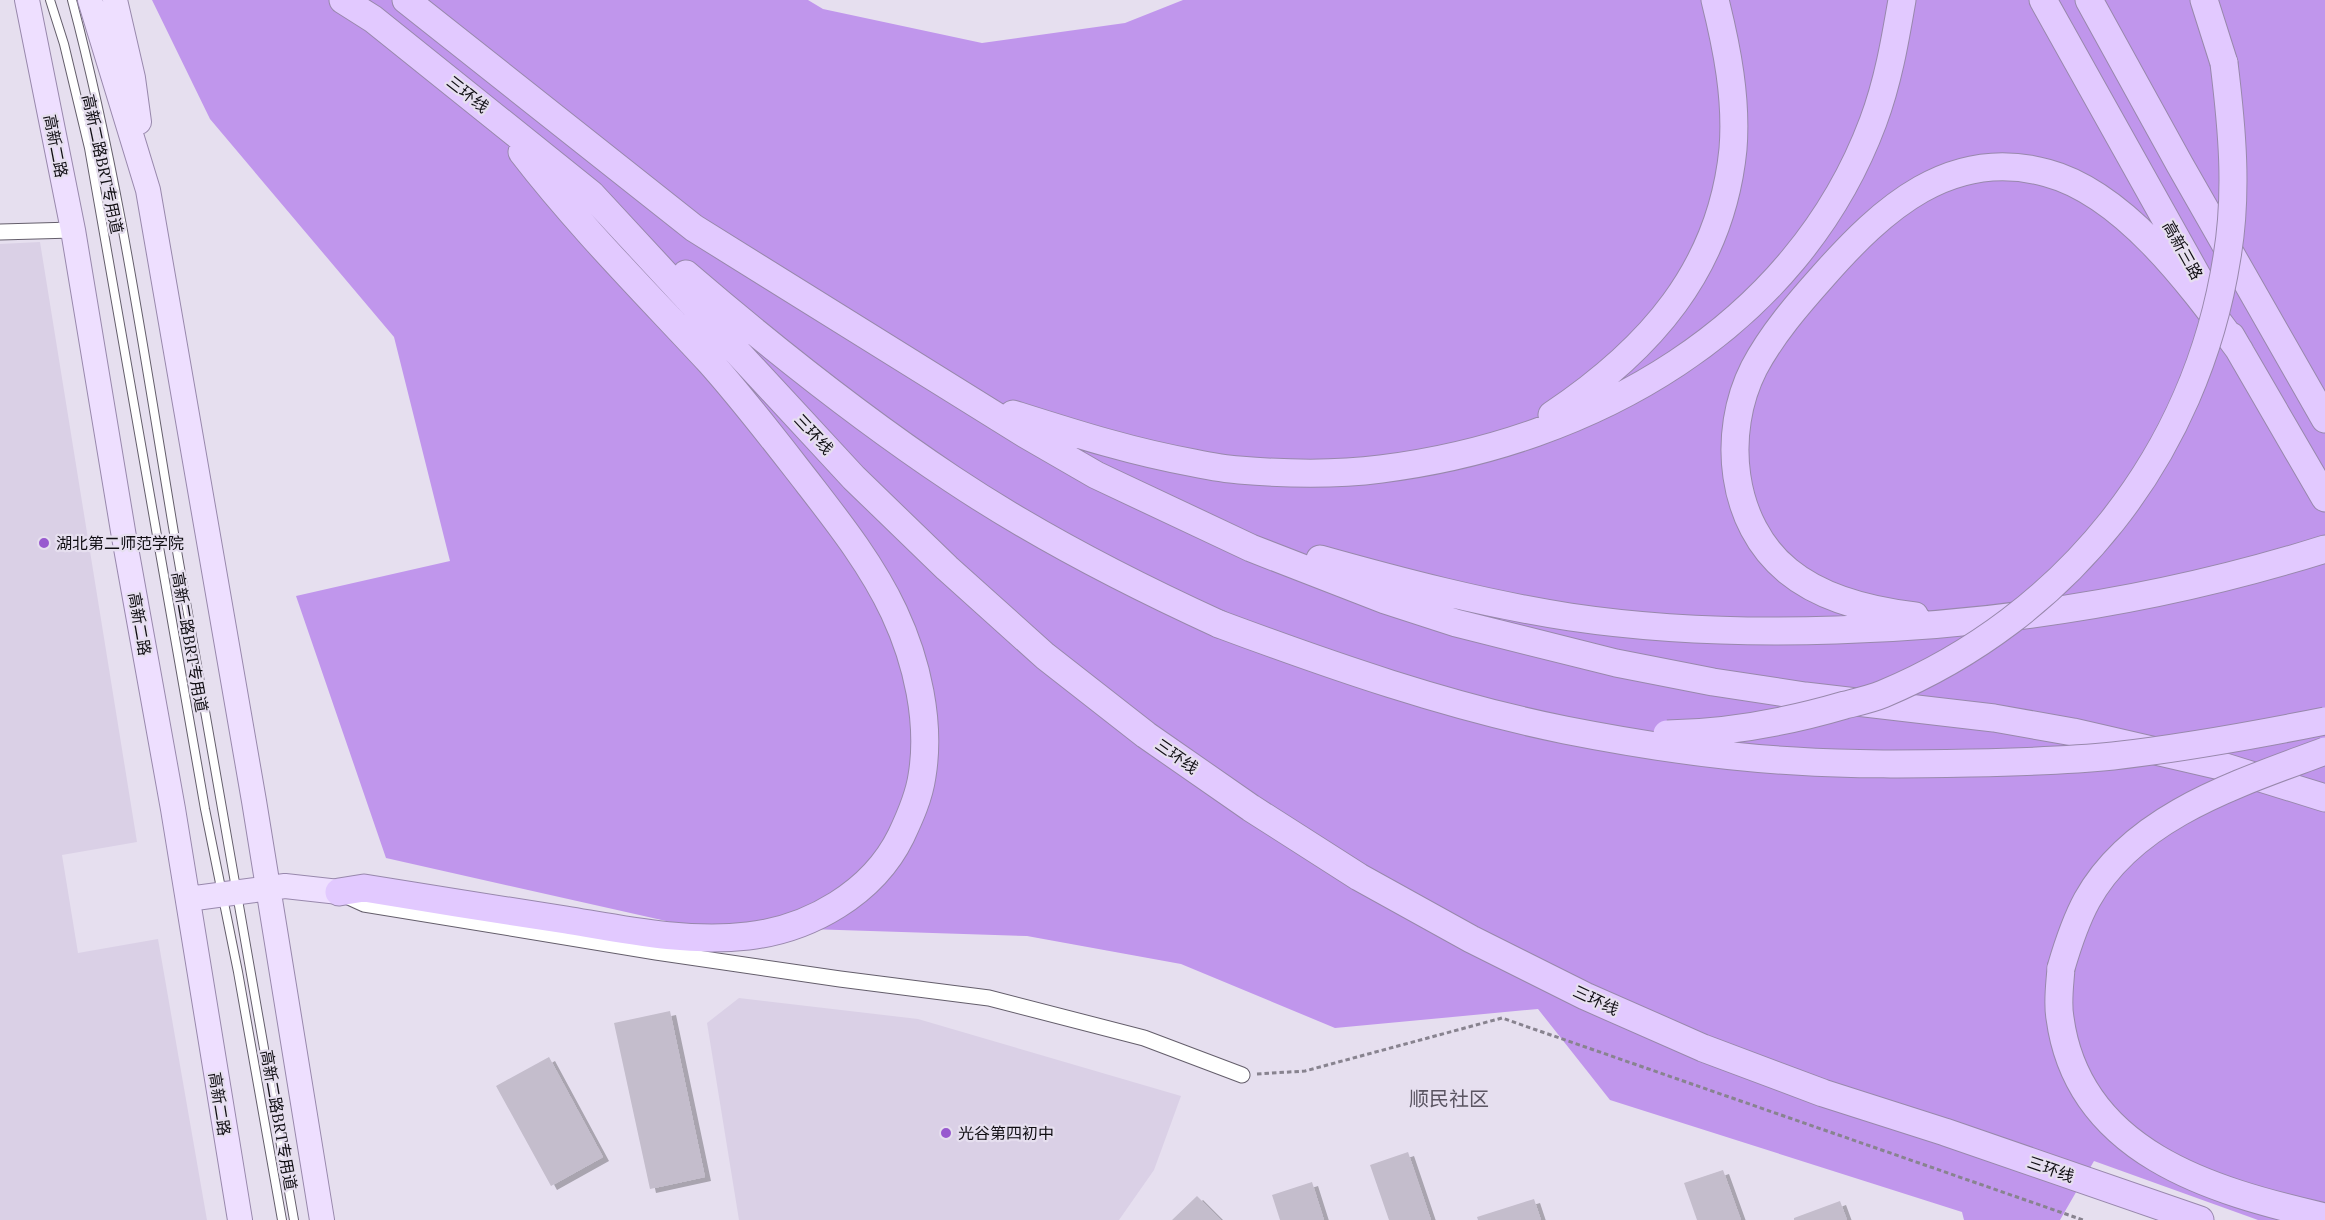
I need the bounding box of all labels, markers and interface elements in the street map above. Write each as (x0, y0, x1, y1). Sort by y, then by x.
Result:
street label: 三环线 (443, 71, 493, 117)
street label: 高新二路BRT专用道 (78, 92, 128, 236)
street label: 高新二路 (40, 113, 72, 179)
street label: 高新三路 (2159, 217, 2207, 283)
street label: 三环线 (790, 410, 838, 458)
place label: 湖北第二师范学院 (56, 533, 184, 553)
marker: 湖北第二师范学院 (37, 536, 51, 550)
street label: 高新二路BRT专用道 (168, 570, 212, 714)
street label: 高新二路 (125, 591, 155, 657)
street label: 三环线 (1152, 734, 1202, 778)
street label: 三环线 (1570, 981, 1622, 1019)
street label: 高新二路BRT专用道 (257, 1048, 301, 1192)
street label: 高新二路 (205, 1071, 235, 1137)
district label: 顺民社区 (1409, 1086, 1489, 1111)
place label: 光谷第四初中 (958, 1123, 1054, 1143)
marker: 光谷第四初中 (939, 1126, 953, 1140)
street label: 三环线 (2025, 1152, 2077, 1186)

